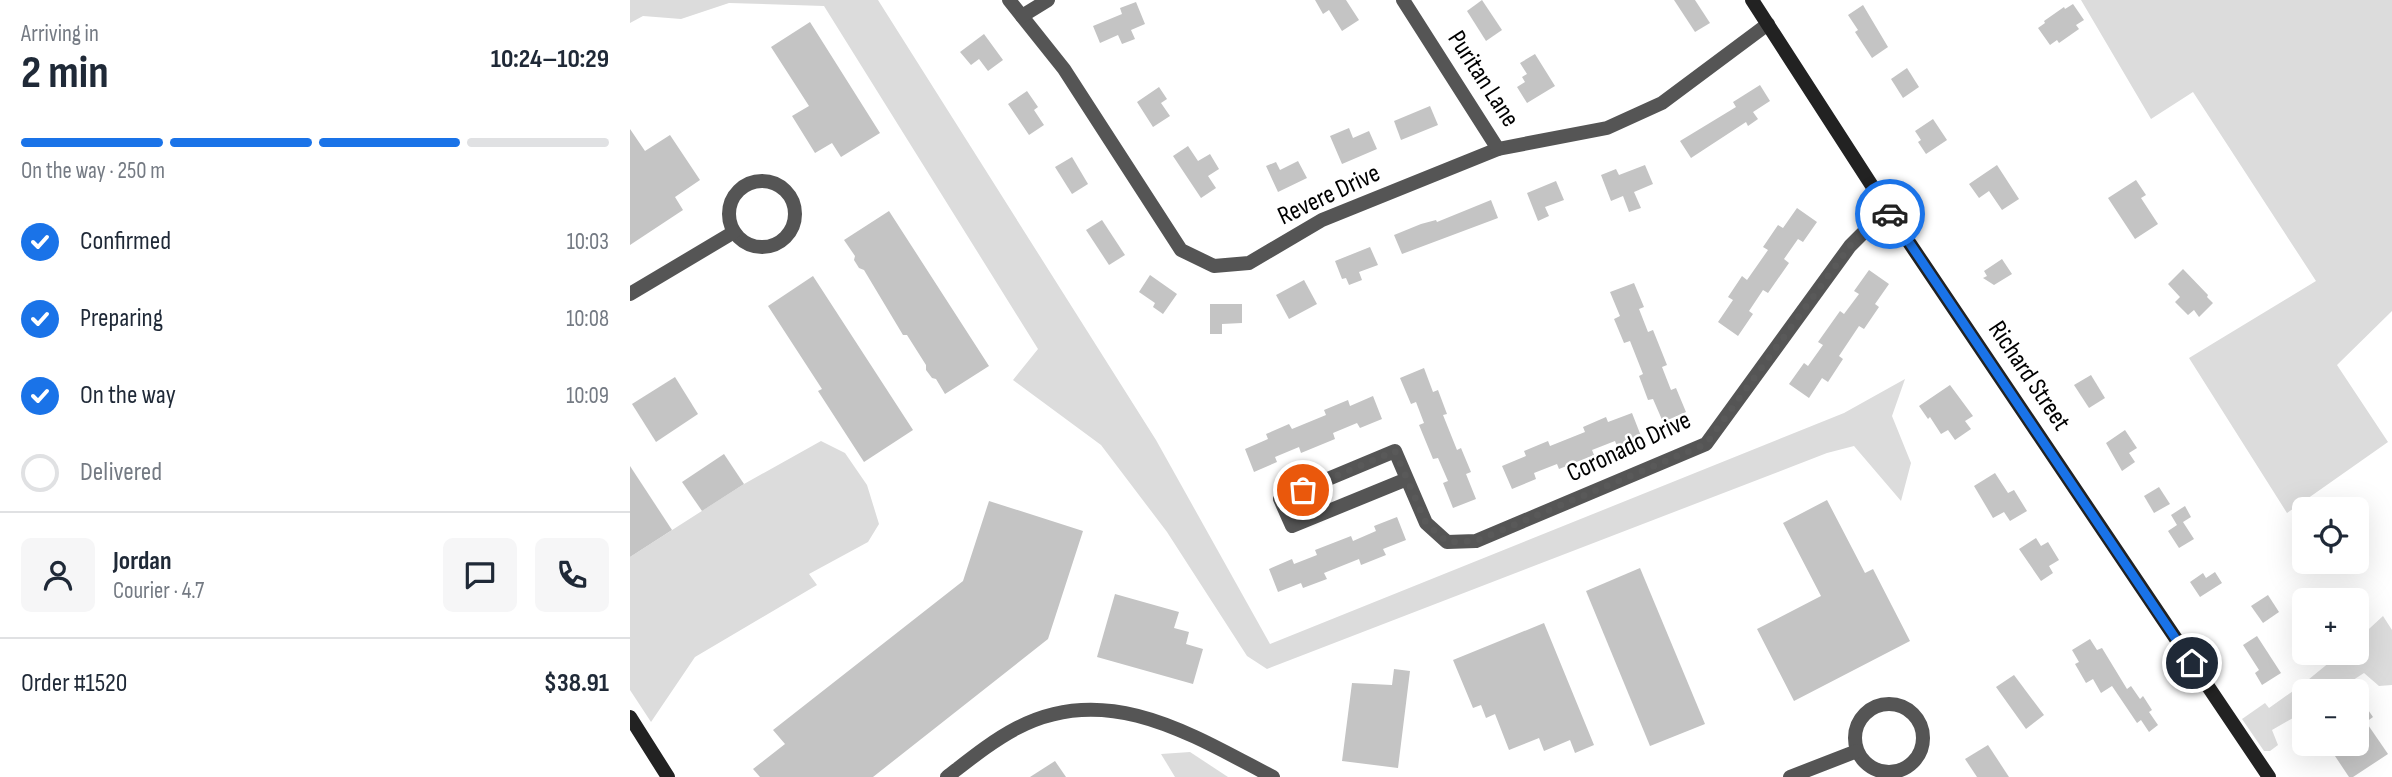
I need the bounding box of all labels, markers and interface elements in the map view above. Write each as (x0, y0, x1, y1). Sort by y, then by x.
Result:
text: Arriving in (21, 20, 99, 48)
street label: Puritan Lane (1440, 25, 1526, 133)
text: 10:24–10:29 (491, 44, 609, 75)
text: 2 min (21, 46, 109, 101)
text: On the way · 250 m (21, 157, 165, 185)
street label: Revere Drive (1273, 158, 1385, 232)
courier (1855, 179, 1925, 249)
icon: car (1871, 195, 1909, 233)
icon: check (21, 223, 59, 261)
text: Confirmed (80, 226, 171, 257)
text: 10:03 (567, 228, 609, 256)
icon: check (21, 300, 59, 338)
text: Preparing (80, 303, 163, 334)
text: 10:08 (566, 305, 609, 333)
street label: Richard Street (1981, 315, 2077, 437)
icon: check (21, 377, 59, 415)
text: On the way (80, 380, 176, 411)
text: 10:09 (566, 382, 609, 410)
street label: Coronado Drive (1562, 405, 1696, 489)
text: Delivered (80, 457, 162, 488)
pin (1273, 460, 1333, 520)
icon: bag (1284, 471, 1322, 509)
map controls (2292, 497, 2369, 756)
button: locate (2292, 497, 2369, 574)
button: person (21, 538, 95, 612)
button: chat (443, 538, 517, 612)
button: phone (535, 538, 609, 612)
text: Jordan (113, 546, 171, 577)
text: Courier · 4.7 (113, 577, 204, 605)
button: + (2292, 588, 2369, 665)
pin (2162, 633, 2222, 693)
icon: home (2173, 644, 2211, 682)
text: Order #1520 (21, 668, 127, 699)
text: $38.91 (544, 668, 609, 699)
button: − (2292, 679, 2369, 756)

